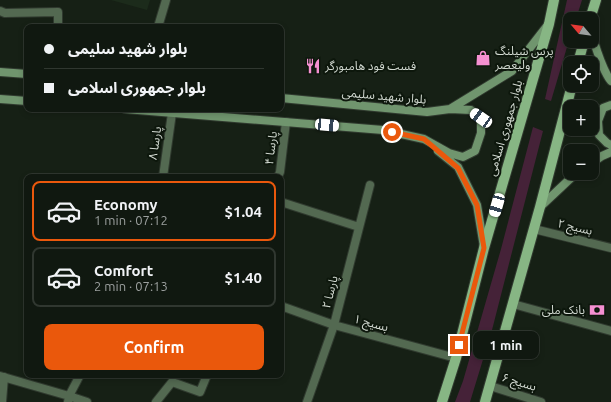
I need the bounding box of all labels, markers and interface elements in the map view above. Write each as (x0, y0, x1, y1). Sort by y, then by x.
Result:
north arrow (563, 12, 599, 48)
map controls (563, 12, 599, 180)
text: بلوار شهید سلیمی (68, 40, 188, 57)
place label: پرس شیلنگ ولیعصر (494, 44, 554, 72)
shop icon: پرس شیلنگ ولیعصر (474, 49, 492, 67)
button: locate (563, 56, 599, 92)
restaurant icon: فست فود هامبورگر (304, 57, 322, 75)
place label: فست فود هامبورگر (324, 59, 416, 73)
street label: بلوار جمهوری اسلامی (485, 78, 525, 178)
text: بلوار جمهوری اسلامی (68, 79, 206, 96)
street label: بلوار شهید سلیمی (341, 85, 427, 107)
button: + (563, 100, 599, 136)
car (468, 106, 494, 130)
car (315, 118, 339, 132)
route start (383, 123, 401, 141)
street label: پارسا ۸ (146, 125, 165, 161)
street label: پارسا ۴ (262, 130, 281, 166)
button: − (563, 144, 599, 180)
car (488, 192, 506, 218)
icon: car (46, 193, 82, 229)
text: Economy (94, 196, 158, 213)
text: $1.04 (224, 203, 262, 220)
text: 1 min · 07:12 (94, 213, 168, 227)
street label: بسیج ۲ (556, 216, 594, 240)
icon: car (46, 259, 82, 295)
text: Comfort (94, 262, 153, 279)
text: $1.40 (224, 269, 262, 286)
street label: پارسا ۲ (319, 274, 342, 310)
text: 2 min · 07:13 (94, 279, 168, 293)
bank icon: بانک ملی (588, 301, 606, 319)
place label: بانک ملی (542, 303, 585, 317)
street label: بسیج ۱ (352, 312, 390, 336)
button: Confirm (44, 324, 264, 370)
callout: 1 min (473, 331, 539, 359)
route end (450, 336, 468, 354)
text: 1 min (490, 338, 522, 352)
street label: بسیج ۶ (499, 370, 538, 396)

